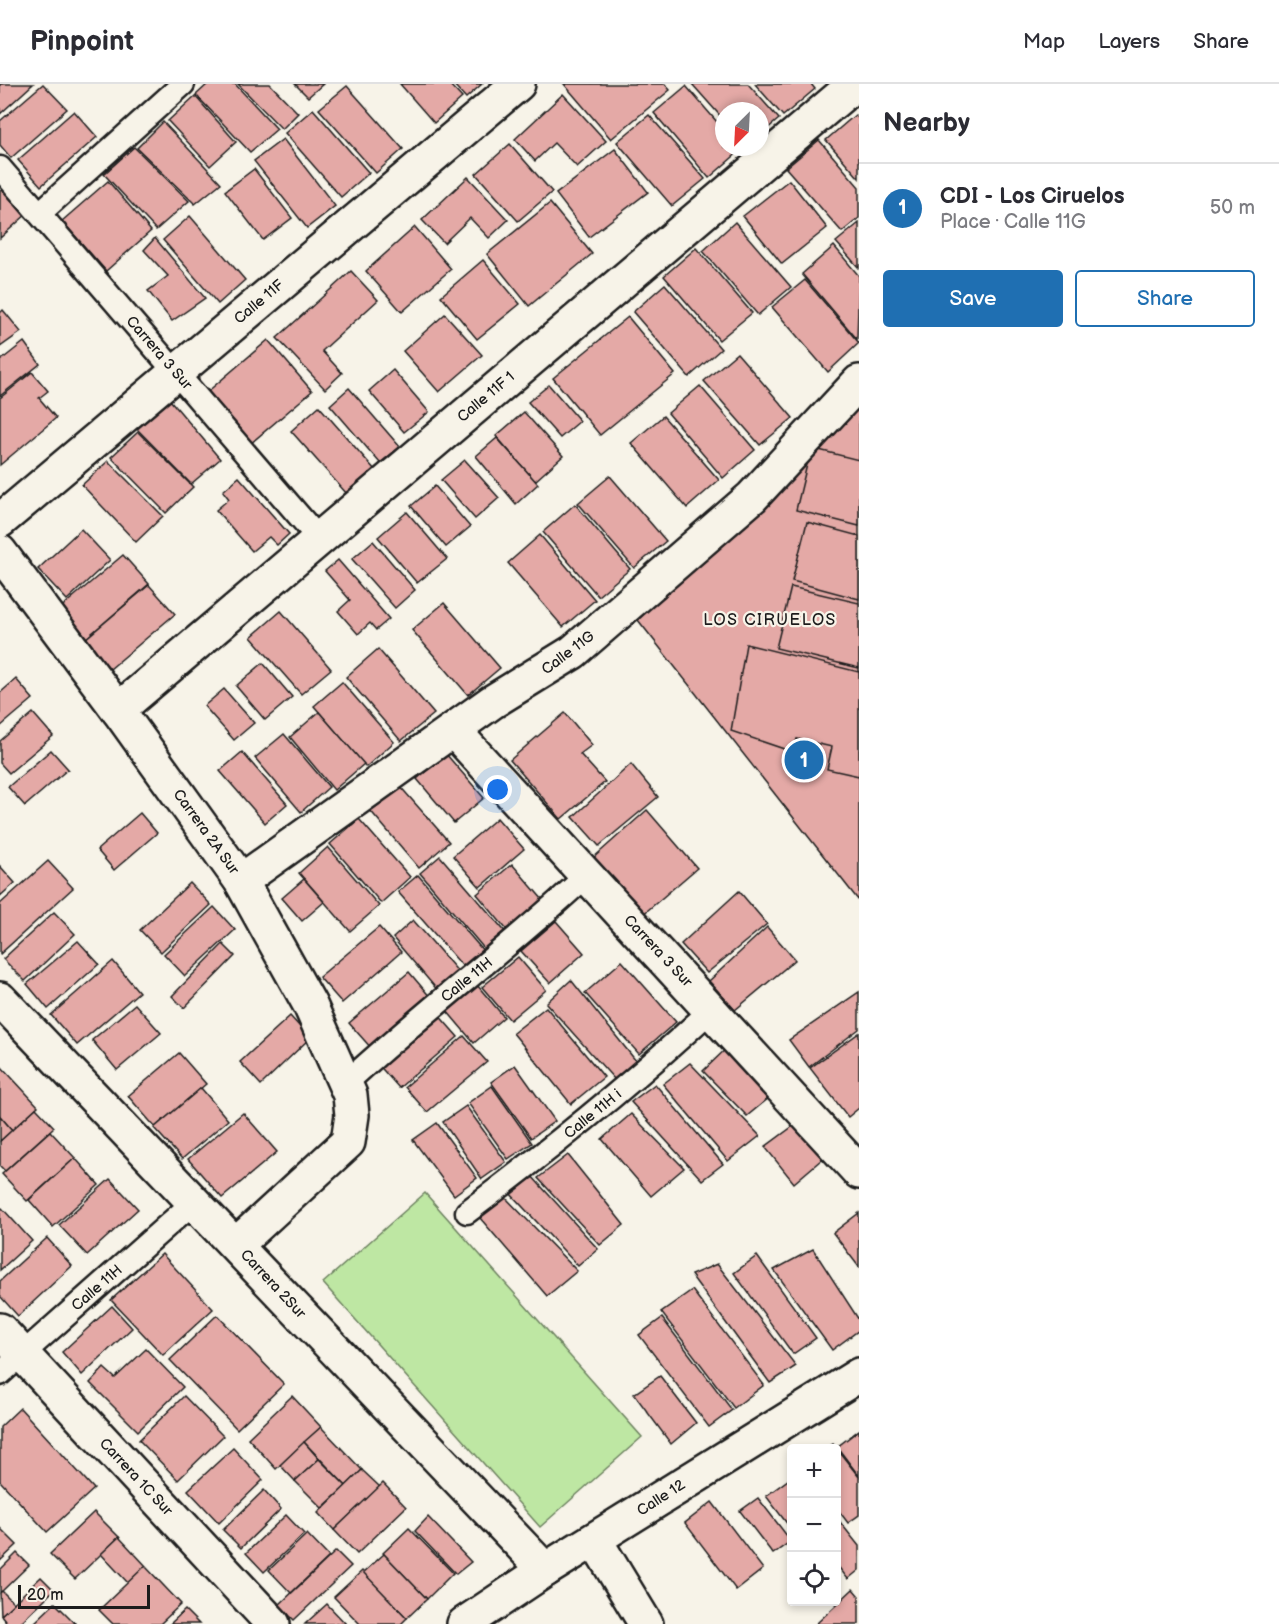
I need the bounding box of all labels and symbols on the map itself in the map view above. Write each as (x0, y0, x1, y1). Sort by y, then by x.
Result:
north arrow (715, 102, 769, 156)
street label: Calle 11F (230, 276, 288, 328)
street label: Carrera 3 Sur (122, 312, 197, 394)
street label: Calle 11F 1 (453, 368, 519, 426)
district label: LOS CIRUELOS (703, 611, 837, 630)
street label: Calle 11G (538, 627, 598, 679)
pin: 1 (784, 738, 824, 782)
your location (483, 775, 512, 804)
street label: Carrera 2A Sur (169, 786, 244, 879)
street label: Carrera 3 Sur (620, 911, 697, 992)
street label: Calle 11H (437, 953, 497, 1007)
street label: Calle 11H i (560, 1085, 626, 1143)
street label: Carrera 2Sur (236, 1245, 310, 1323)
street label: Calle 11H (68, 1261, 126, 1315)
street label: Carrera 1C Sur (95, 1434, 177, 1520)
street label: Calle 12 (633, 1475, 689, 1520)
scale bar (18, 1582, 150, 1610)

